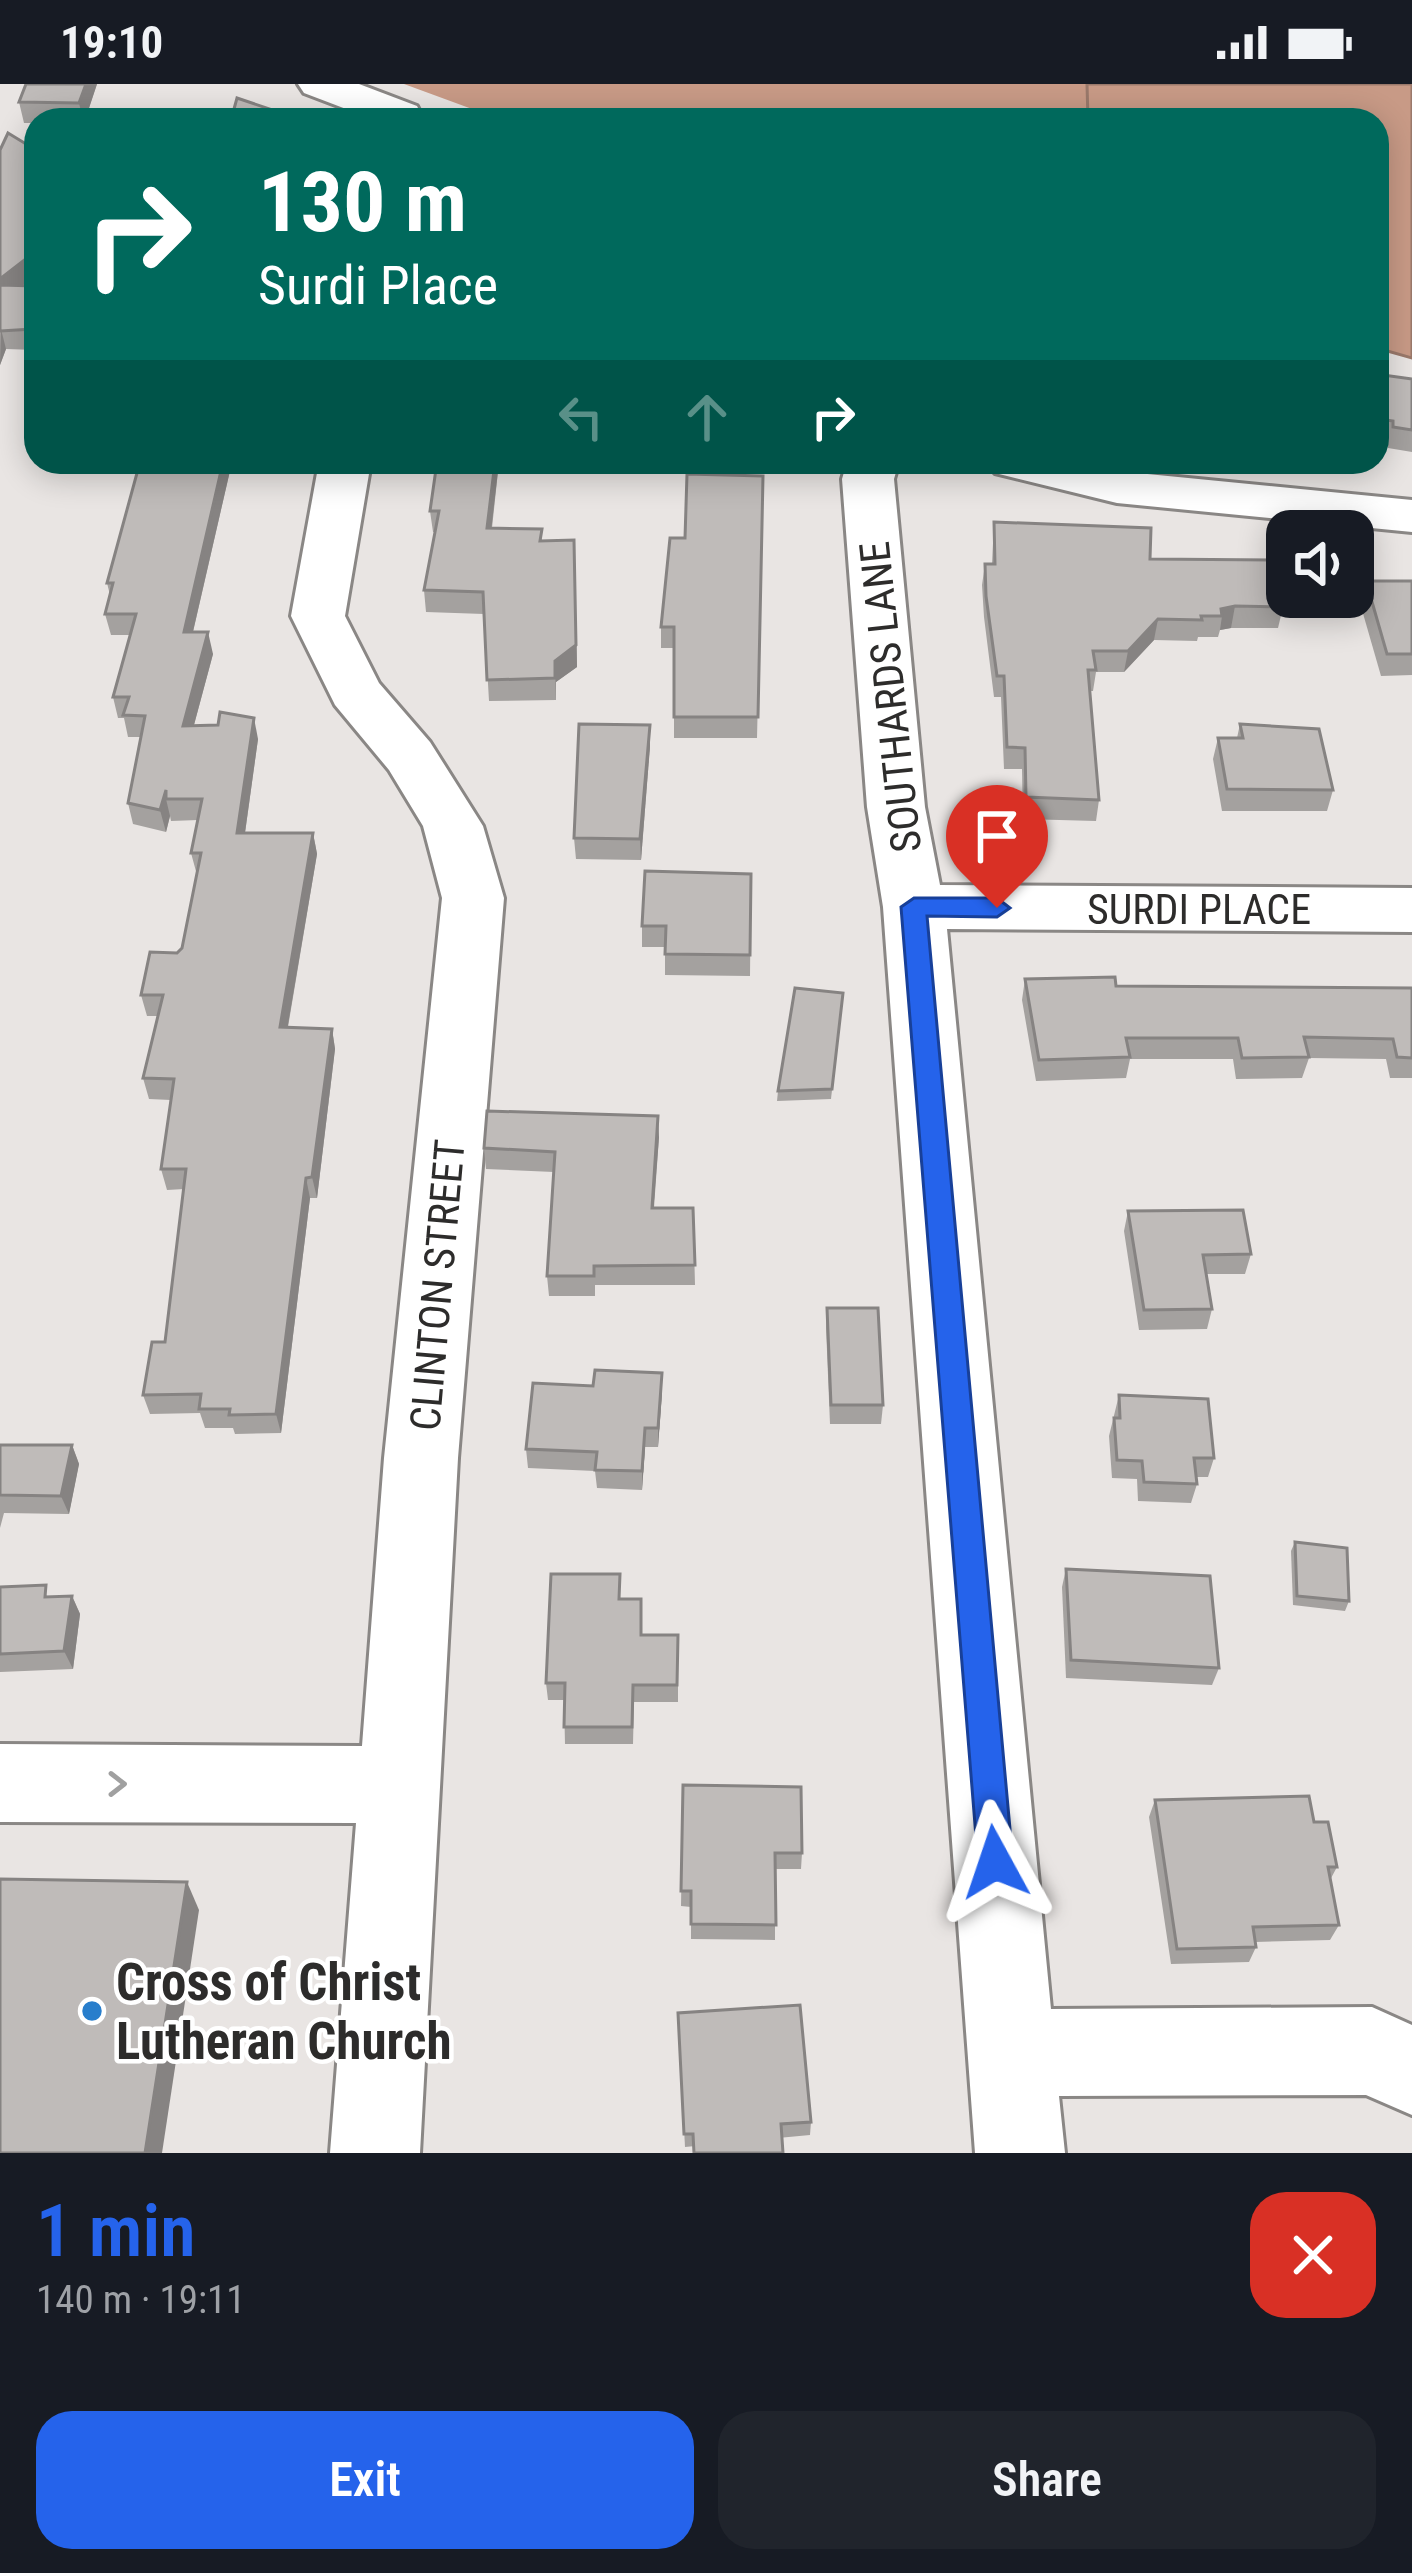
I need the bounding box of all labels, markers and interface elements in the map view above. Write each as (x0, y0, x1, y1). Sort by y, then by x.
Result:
text: 19:10 (60, 16, 163, 69)
text: 130 m (258, 153, 467, 252)
icon: right (60, 156, 216, 312)
text: Surdi Place (258, 254, 498, 317)
icon: left (548, 384, 614, 450)
icon: ahead (674, 384, 740, 450)
icon: right (800, 384, 866, 450)
map controls (1266, 510, 1374, 618)
button: sound (1266, 510, 1374, 618)
street label: SOUTHARDS LANE (850, 539, 931, 855)
pin (946, 785, 1048, 908)
icon: arrive (964, 803, 1030, 869)
street label: SURDI PLACE (1087, 885, 1311, 934)
street label: CLINTON STREET (400, 1138, 475, 1433)
one-way arrow (109, 1771, 127, 1797)
position arrow (932, 1799, 1058, 1925)
place label: Cross of Christ Lutheran Church (116, 1953, 451, 2071)
marker: Cross of Christ Lutheran Church (79, 1998, 105, 2024)
text: 1 min (36, 2189, 195, 2274)
button: close (1250, 2192, 1376, 2318)
text: 140 m · 19:11 (36, 2277, 246, 2323)
button: Exit (36, 2411, 694, 2549)
button: Share (718, 2411, 1376, 2549)

